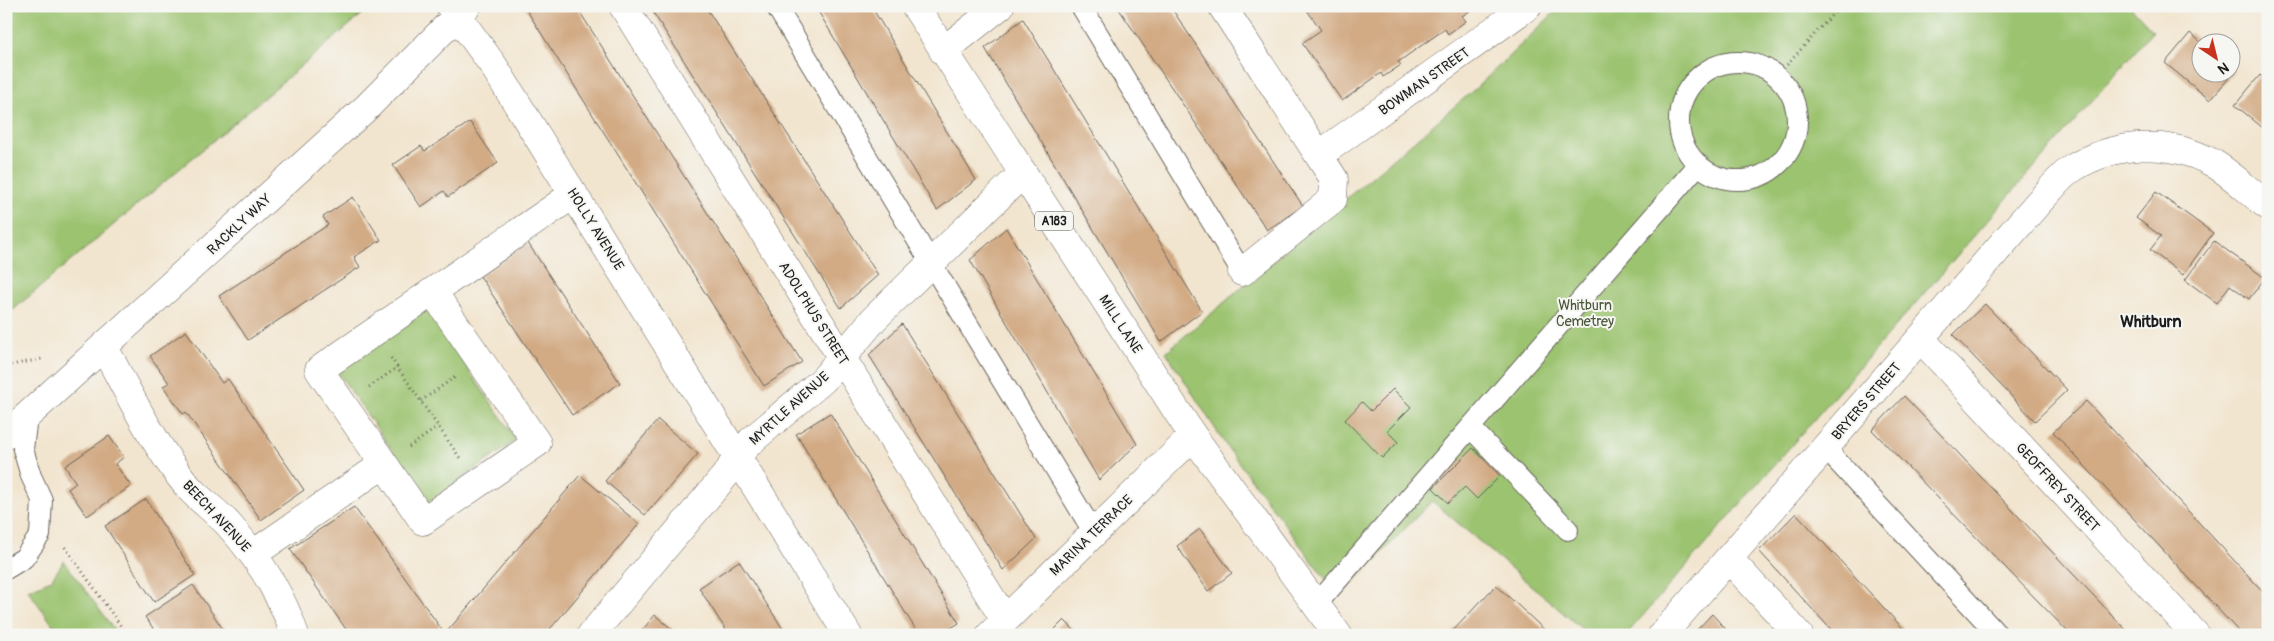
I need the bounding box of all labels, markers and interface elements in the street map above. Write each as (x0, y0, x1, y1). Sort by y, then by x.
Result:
north arrow (2192, 32, 2242, 82)
street label: BOWMAN STREET (1376, 44, 1473, 119)
text: N (2214, 59, 2232, 78)
street label: HOLLY AVENUE (563, 185, 628, 274)
street label: RACKLY WAY (204, 190, 275, 258)
road number: A183 (1035, 212, 1073, 230)
street label: ADOLPHUS STREET (775, 259, 852, 368)
street label: MILL LANE (1095, 292, 1146, 357)
park label: Whitburn Cemetrey (1556, 297, 1614, 330)
district label: Whitburn (2120, 312, 2182, 332)
street label: BRYERS STREET (1828, 359, 1905, 444)
street label: MYRTLE AVENUE (746, 368, 833, 449)
street label: GEOFFREY STREET (2012, 439, 2103, 535)
street label: BEECH AVENUE (179, 477, 254, 556)
street label: MARINA TERRACE (1046, 491, 1136, 579)

